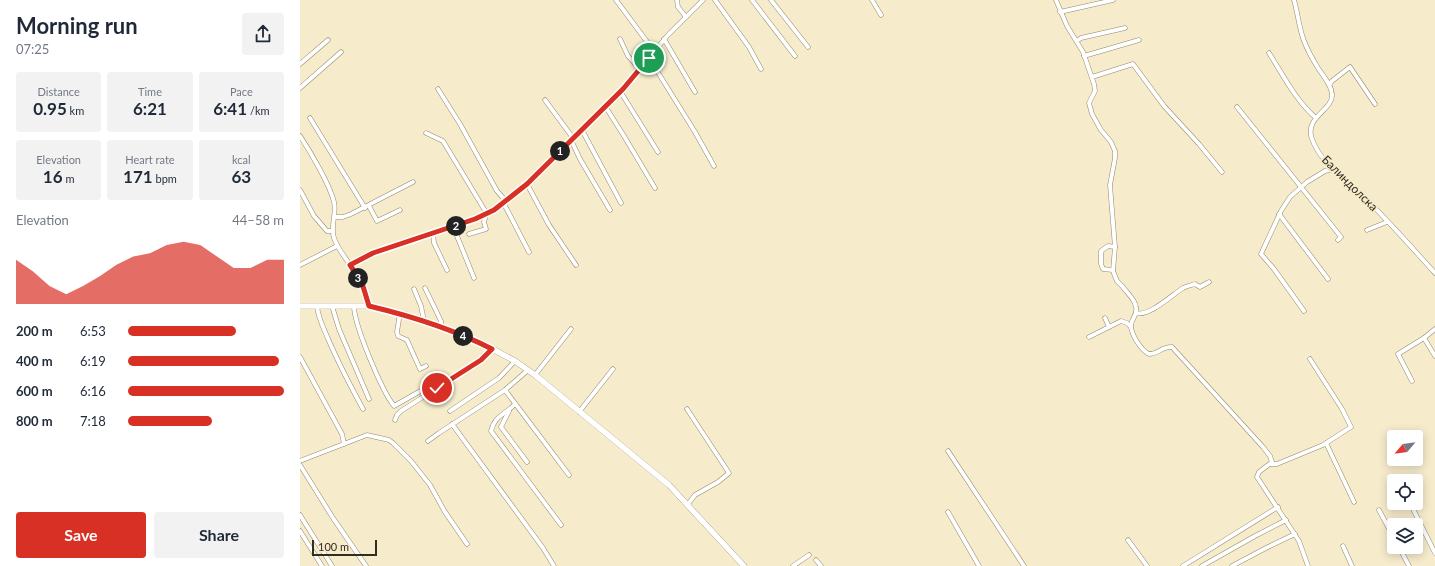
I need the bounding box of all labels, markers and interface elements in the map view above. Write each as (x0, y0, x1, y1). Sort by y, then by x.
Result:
text: Morning run (16, 12, 138, 39)
button: share (242, 13, 284, 55)
text: 07:25 (16, 41, 49, 57)
pin (632, 41, 666, 75)
icon: arrive (638, 47, 660, 69)
text: Distance (38, 85, 80, 98)
text: Time (138, 85, 162, 98)
text: Pace (230, 85, 253, 98)
text: 0.95 (33, 98, 67, 119)
text: 6:21 (133, 98, 167, 119)
text: 6:41 (213, 98, 247, 119)
text: km (67, 104, 84, 117)
text: /km (247, 104, 270, 117)
pin: 1 (550, 141, 570, 161)
text: 1 (557, 144, 563, 157)
street label: Балиндолска (1319, 152, 1381, 214)
text: Elevation (36, 153, 81, 166)
text: Heart rate (125, 153, 175, 166)
text: kcal (232, 153, 251, 166)
text: 16 (43, 166, 63, 187)
text: 171 (123, 166, 153, 187)
text: 63 (231, 166, 251, 187)
text: m (63, 172, 74, 185)
text: bpm (153, 172, 177, 185)
text: Elevation (16, 212, 69, 228)
text: 44–58 m (232, 212, 284, 228)
pin: 2 (446, 216, 466, 236)
text: 2 (453, 219, 459, 232)
pin: 3 (348, 268, 368, 288)
text: 3 (355, 271, 361, 284)
text: 200 m (16, 323, 53, 339)
text: 6:53 (80, 323, 106, 339)
pin: 4 (453, 326, 473, 346)
text: 4 (460, 329, 466, 342)
text: 400 m (16, 353, 53, 369)
text: 6:19 (80, 353, 106, 369)
pin (420, 371, 454, 405)
icon: check (426, 377, 448, 399)
text: 600 m (16, 383, 53, 399)
text: 6:16 (80, 383, 106, 399)
text: 800 m (16, 413, 53, 429)
text: 7:18 (80, 413, 106, 429)
north arrow (1387, 430, 1423, 466)
map controls (1387, 430, 1423, 554)
button: locate (1387, 474, 1423, 510)
button: Save (16, 512, 146, 558)
button: Share (154, 512, 284, 558)
button: layers (1387, 518, 1423, 554)
scale bar (312, 538, 377, 557)
text: 100 m (318, 540, 349, 553)

